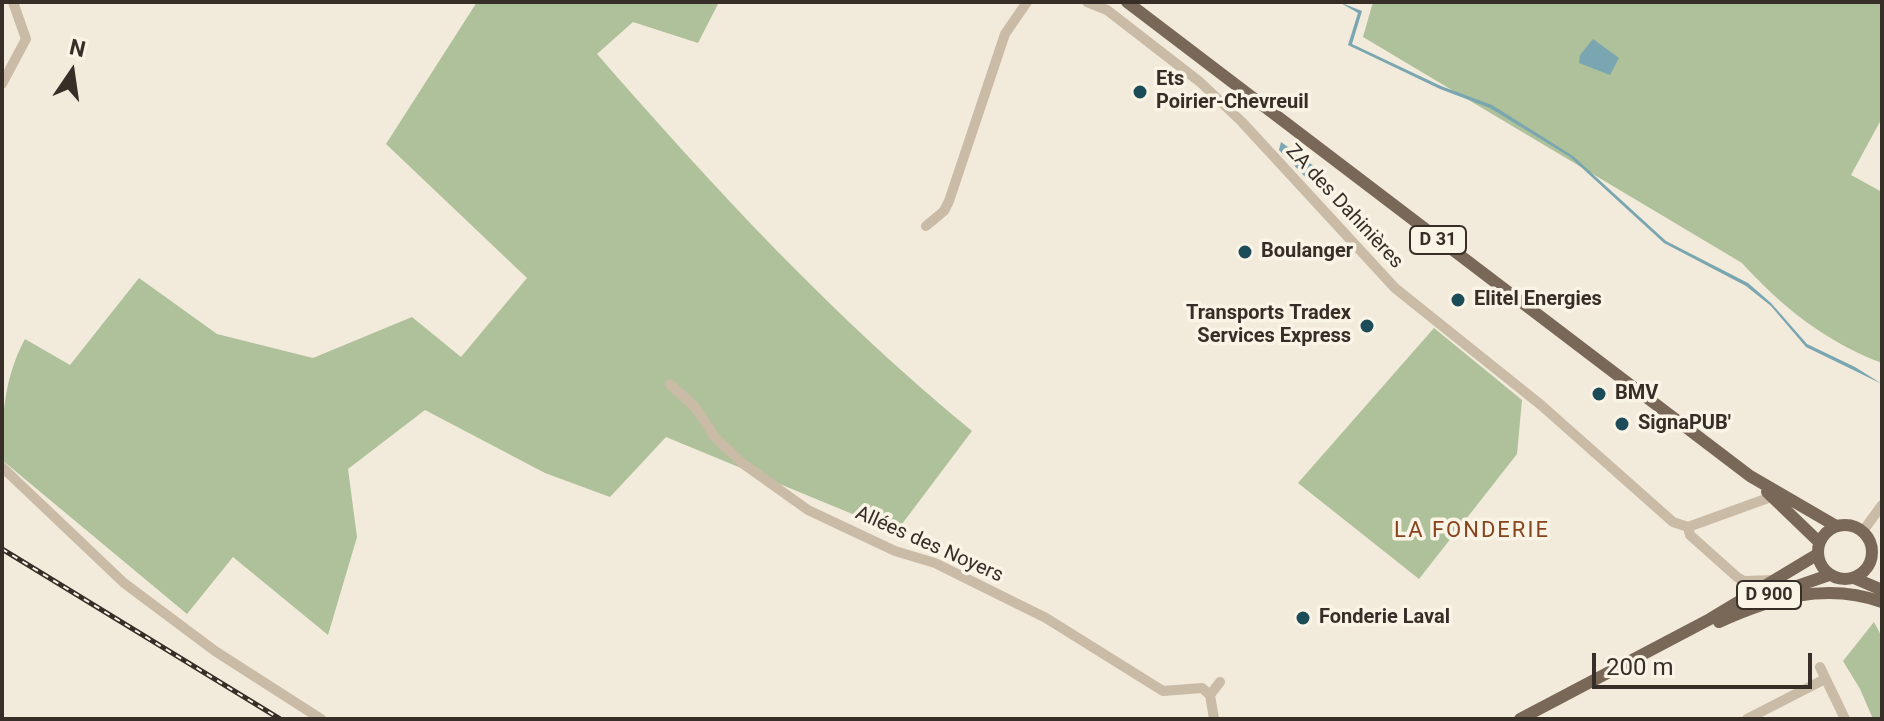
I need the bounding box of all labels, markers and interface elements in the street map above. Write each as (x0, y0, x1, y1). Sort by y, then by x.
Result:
north arrow (32, 32, 112, 112)
text: N (67, 34, 88, 62)
place label: Ets Poirier-Chevreuil (1156, 68, 1309, 115)
marker: Ets Poirier-Chevreuil (1131, 83, 1149, 101)
street label: ZA des Dahinières (1280, 140, 1408, 274)
road number: D 31 (1410, 226, 1466, 254)
place label: Boulanger (1261, 240, 1353, 264)
marker: Boulanger (1236, 243, 1254, 261)
place label: Elitel Energies (1474, 288, 1602, 312)
marker: Elitel Energies (1449, 291, 1467, 309)
place label: Transports Tradex Services Express (1186, 302, 1351, 349)
marker: Transports Tradex Services Express (1358, 317, 1376, 335)
place label: BMV (1615, 382, 1658, 406)
marker: BMV (1590, 385, 1608, 403)
place label: SignaPUB' (1638, 412, 1731, 436)
marker: SignaPUB' (1613, 415, 1631, 433)
street label: Allées des Noyers (851, 502, 1007, 588)
district label: LA FONDERIE (1394, 518, 1550, 544)
road number: D 900 (1737, 581, 1801, 609)
place label: Fonderie Laval (1319, 606, 1450, 630)
marker: Fonderie Laval (1294, 609, 1312, 627)
scale bar (1596, 637, 1816, 687)
text: 200 m (1606, 653, 1673, 681)

